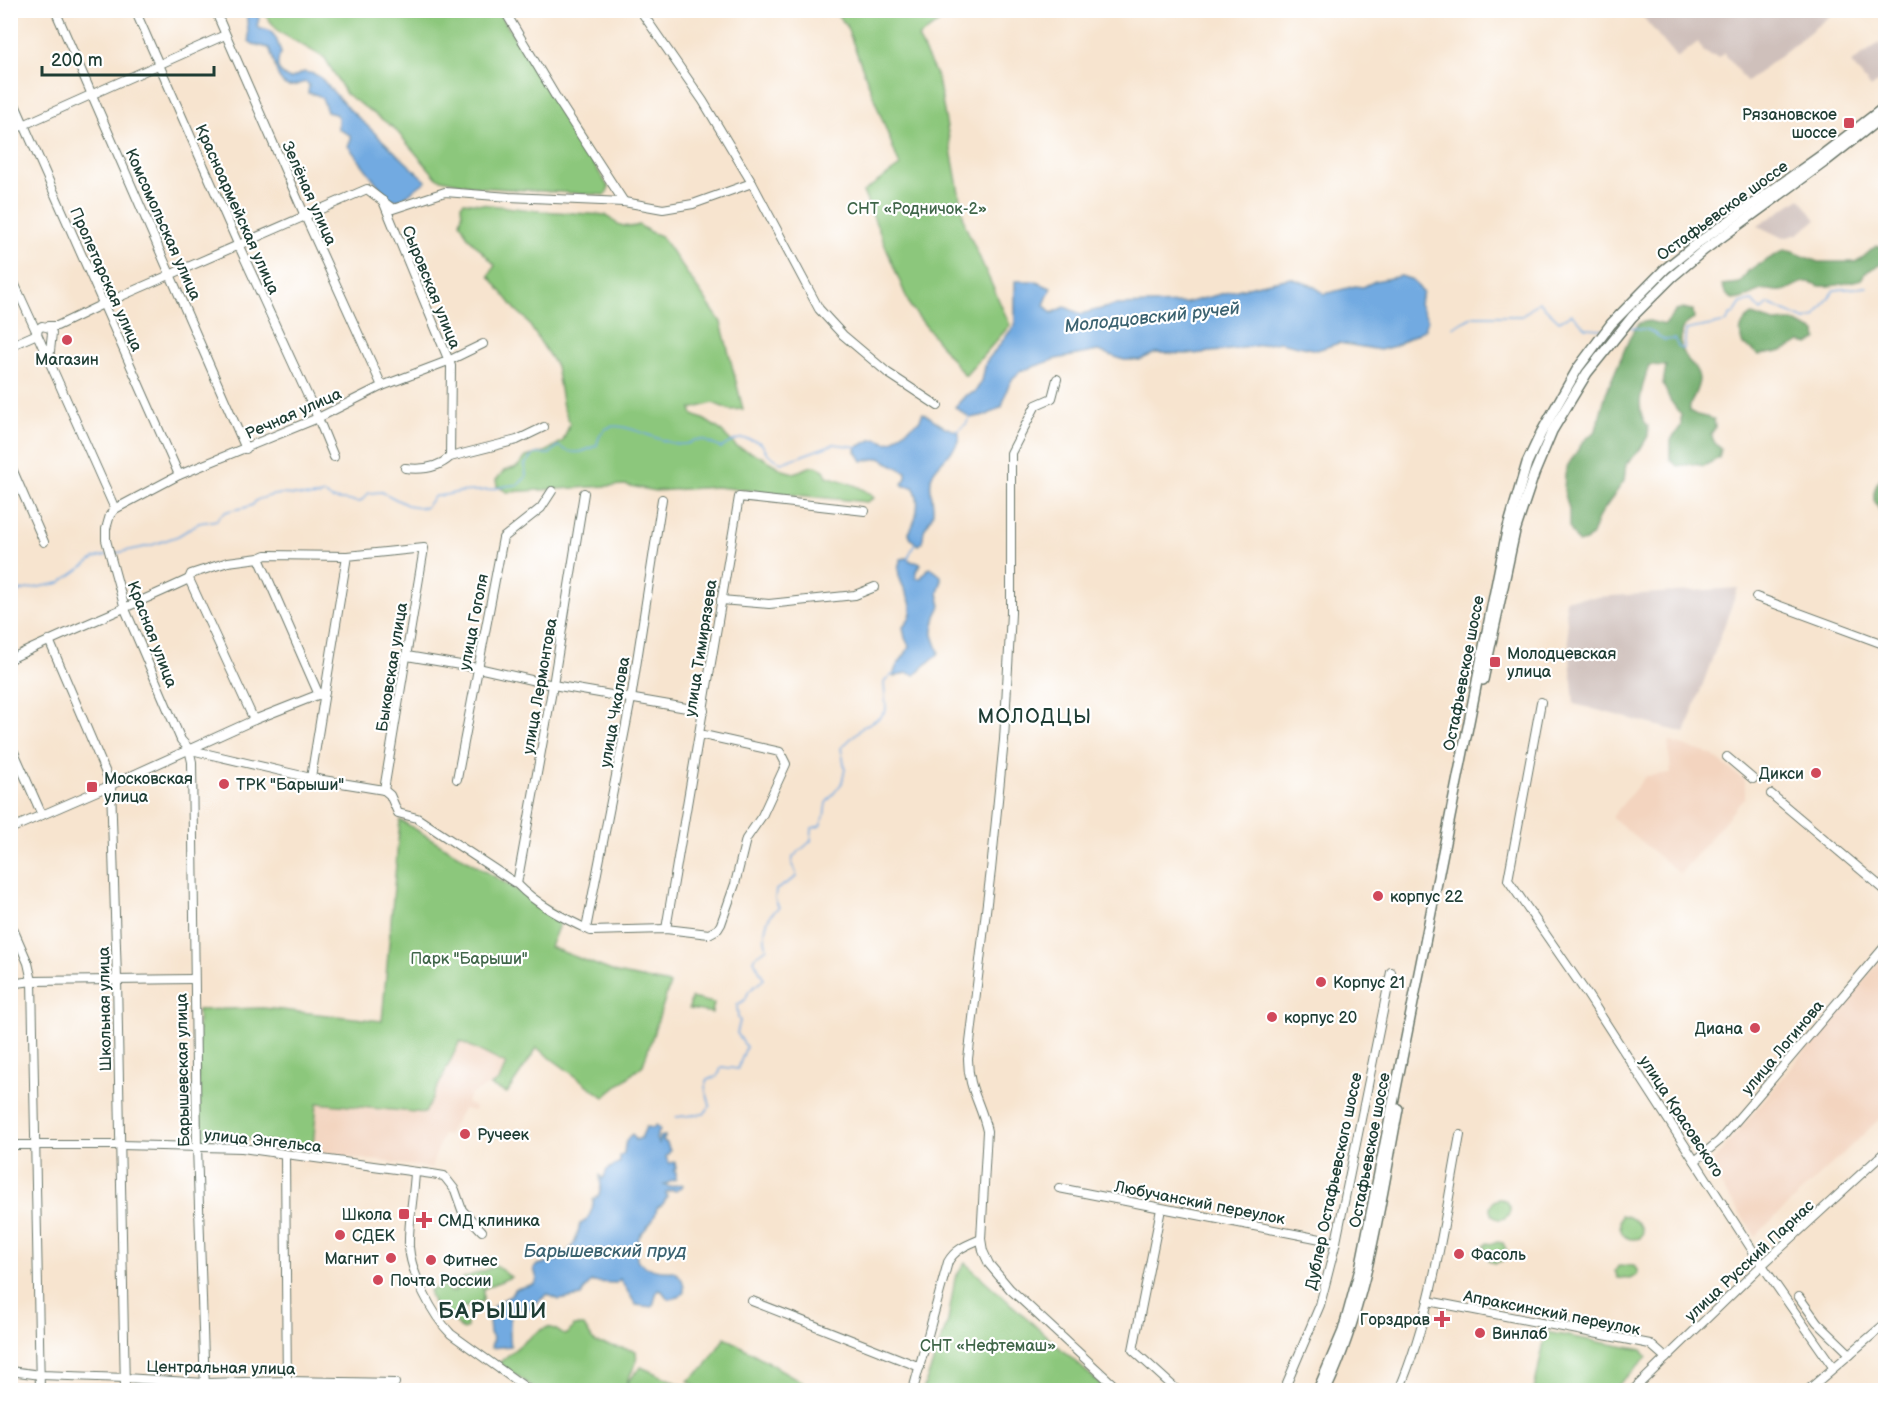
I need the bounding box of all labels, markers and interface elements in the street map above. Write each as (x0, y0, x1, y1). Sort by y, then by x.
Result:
scale bar (42, 39, 214, 77)
text: 200 m (51, 50, 103, 71)
place label: Рязановское шоссе (1742, 106, 1837, 143)
marker: Рязановское шоссе (1842, 116, 1856, 130)
street label: Красноармейская улица (190, 122, 283, 298)
street label: Зелёная улица (277, 139, 340, 249)
street label: Комсомольская улица (121, 146, 205, 304)
street label: Остафьевское шоссе (1654, 157, 1792, 265)
park label: СНТ «Родничок-2» (847, 200, 987, 219)
street label: Пролетарская улица (65, 205, 146, 355)
street label: Сыровская улица (397, 223, 464, 352)
water label: Молодцовский ручей (1063, 298, 1241, 337)
marker: Магазин (60, 333, 74, 347)
place label: Магазин (35, 351, 99, 370)
street label: Речная улица (243, 384, 345, 444)
street label: улица Гоголя (456, 572, 493, 672)
street label: улица Тимирязева (681, 578, 722, 718)
street label: Красная улица (123, 579, 181, 691)
street label: Остафьевское шоссе (1440, 594, 1489, 752)
street label: Быковская улица (373, 601, 412, 733)
street label: улица Лермонтова (519, 616, 562, 756)
place label: Молодцевская улица (1507, 645, 1617, 682)
street label: улица Чкалова (596, 655, 635, 769)
marker: Молодцевская улица (1488, 655, 1502, 669)
district label: МОЛОДЦЫ (977, 705, 1093, 729)
place label: Дикси (1759, 765, 1804, 784)
marker: Дикси (1809, 766, 1823, 780)
place label: Московская улица (104, 770, 193, 807)
place label: ТРК "Барыши" (236, 776, 344, 795)
marker: ТРК "Барыши" (217, 777, 231, 791)
marker: Московская улица (85, 780, 99, 794)
place label: корпус 22 (1390, 888, 1464, 907)
marker: корпус 22 (1371, 889, 1385, 903)
street label: Школьная улица (95, 946, 116, 1072)
park label: Парк "Барыши" (410, 950, 528, 969)
place label: Корпус 21 (1333, 974, 1405, 993)
marker: Корпус 21 (1314, 975, 1328, 989)
street label: Барышевская улица (173, 992, 194, 1147)
street label: улица Логинова (1738, 996, 1829, 1099)
place label: корпус 20 (1284, 1009, 1357, 1028)
marker: корпус 20 (1265, 1010, 1279, 1024)
place label: Диана (1695, 1020, 1744, 1039)
marker: Диана (1748, 1021, 1762, 1035)
street label: улица Красовского (1634, 1053, 1727, 1181)
street label: Дублер Остафьевского шоссе (1302, 1071, 1367, 1292)
street label: Остафьевское шоссе (1346, 1071, 1395, 1229)
street label: улица Энгельса (203, 1126, 323, 1157)
place label: Ручеек (477, 1126, 530, 1145)
marker: Ручеек (458, 1127, 472, 1141)
street label: Любучанский переулок (1112, 1177, 1287, 1229)
street label: улица Русский Парнас (1682, 1196, 1819, 1326)
place label: Школа (342, 1206, 393, 1225)
marker: Школа (397, 1207, 411, 1221)
marker: СМД клиника (415, 1211, 433, 1229)
place label: СМД клиника (438, 1212, 541, 1231)
place label: СДЕК (352, 1227, 396, 1246)
marker: СДЕК (333, 1228, 347, 1242)
water label: Барышевский пруд (524, 1241, 687, 1262)
place label: Фасоль (1471, 1246, 1526, 1265)
marker: Фасоль (1452, 1247, 1466, 1261)
place label: Магнит (324, 1250, 380, 1269)
marker: Магнит (384, 1251, 398, 1265)
place label: Фитнес (443, 1252, 498, 1271)
marker: Фитнес (424, 1253, 438, 1267)
place label: Почта России (390, 1272, 492, 1291)
marker: Почта России (371, 1273, 385, 1287)
street label: Апраксинский переулок (1461, 1287, 1642, 1340)
district label: БАРЫШИ (438, 1298, 548, 1325)
place label: Горздрав (1360, 1311, 1431, 1330)
marker: Горздрав (1435, 1312, 1449, 1326)
place label: Винлаб (1492, 1325, 1548, 1344)
marker: Винлаб (1473, 1326, 1487, 1340)
park label: СНТ «Нефтемаш» (920, 1337, 1056, 1356)
street label: Центральная улица (146, 1358, 296, 1379)

